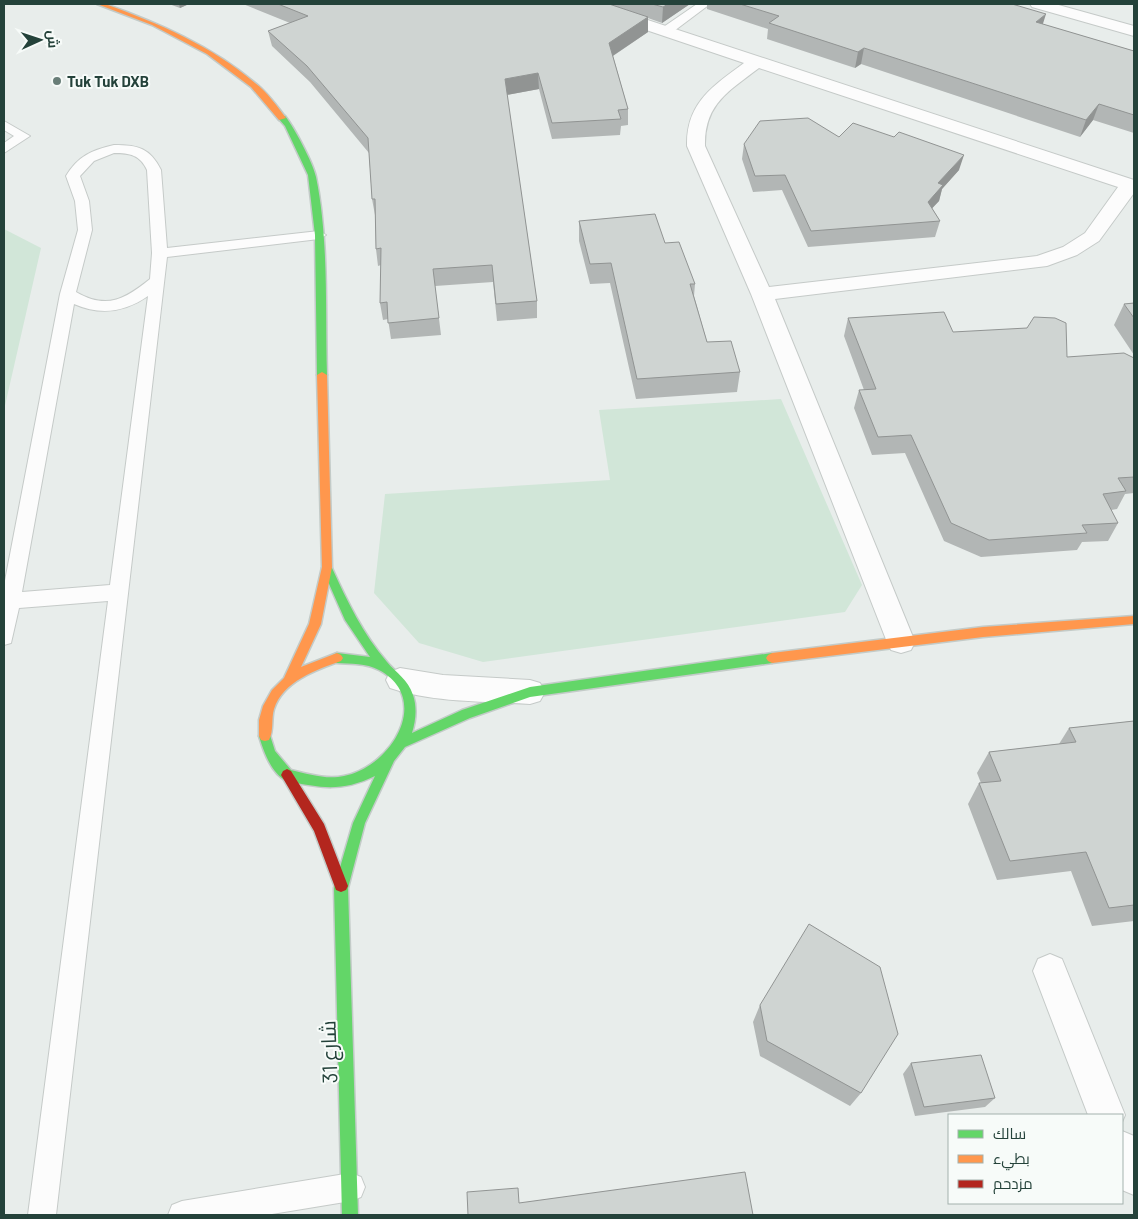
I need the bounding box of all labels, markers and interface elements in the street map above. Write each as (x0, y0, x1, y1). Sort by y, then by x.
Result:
north arrow (15, 15, 65, 65)
text: ش (44, 30, 62, 49)
place label: Tuk Tuk DXB (67, 72, 149, 90)
marker: Tuk Tuk DXB (51, 75, 63, 87)
street label: شارع 31 (314, 1020, 345, 1084)
legend (948, 1114, 1123, 1204)
text: سالك (993, 1124, 1026, 1142)
text: بطيء (993, 1149, 1030, 1171)
text: مزدحم (993, 1174, 1033, 1194)

